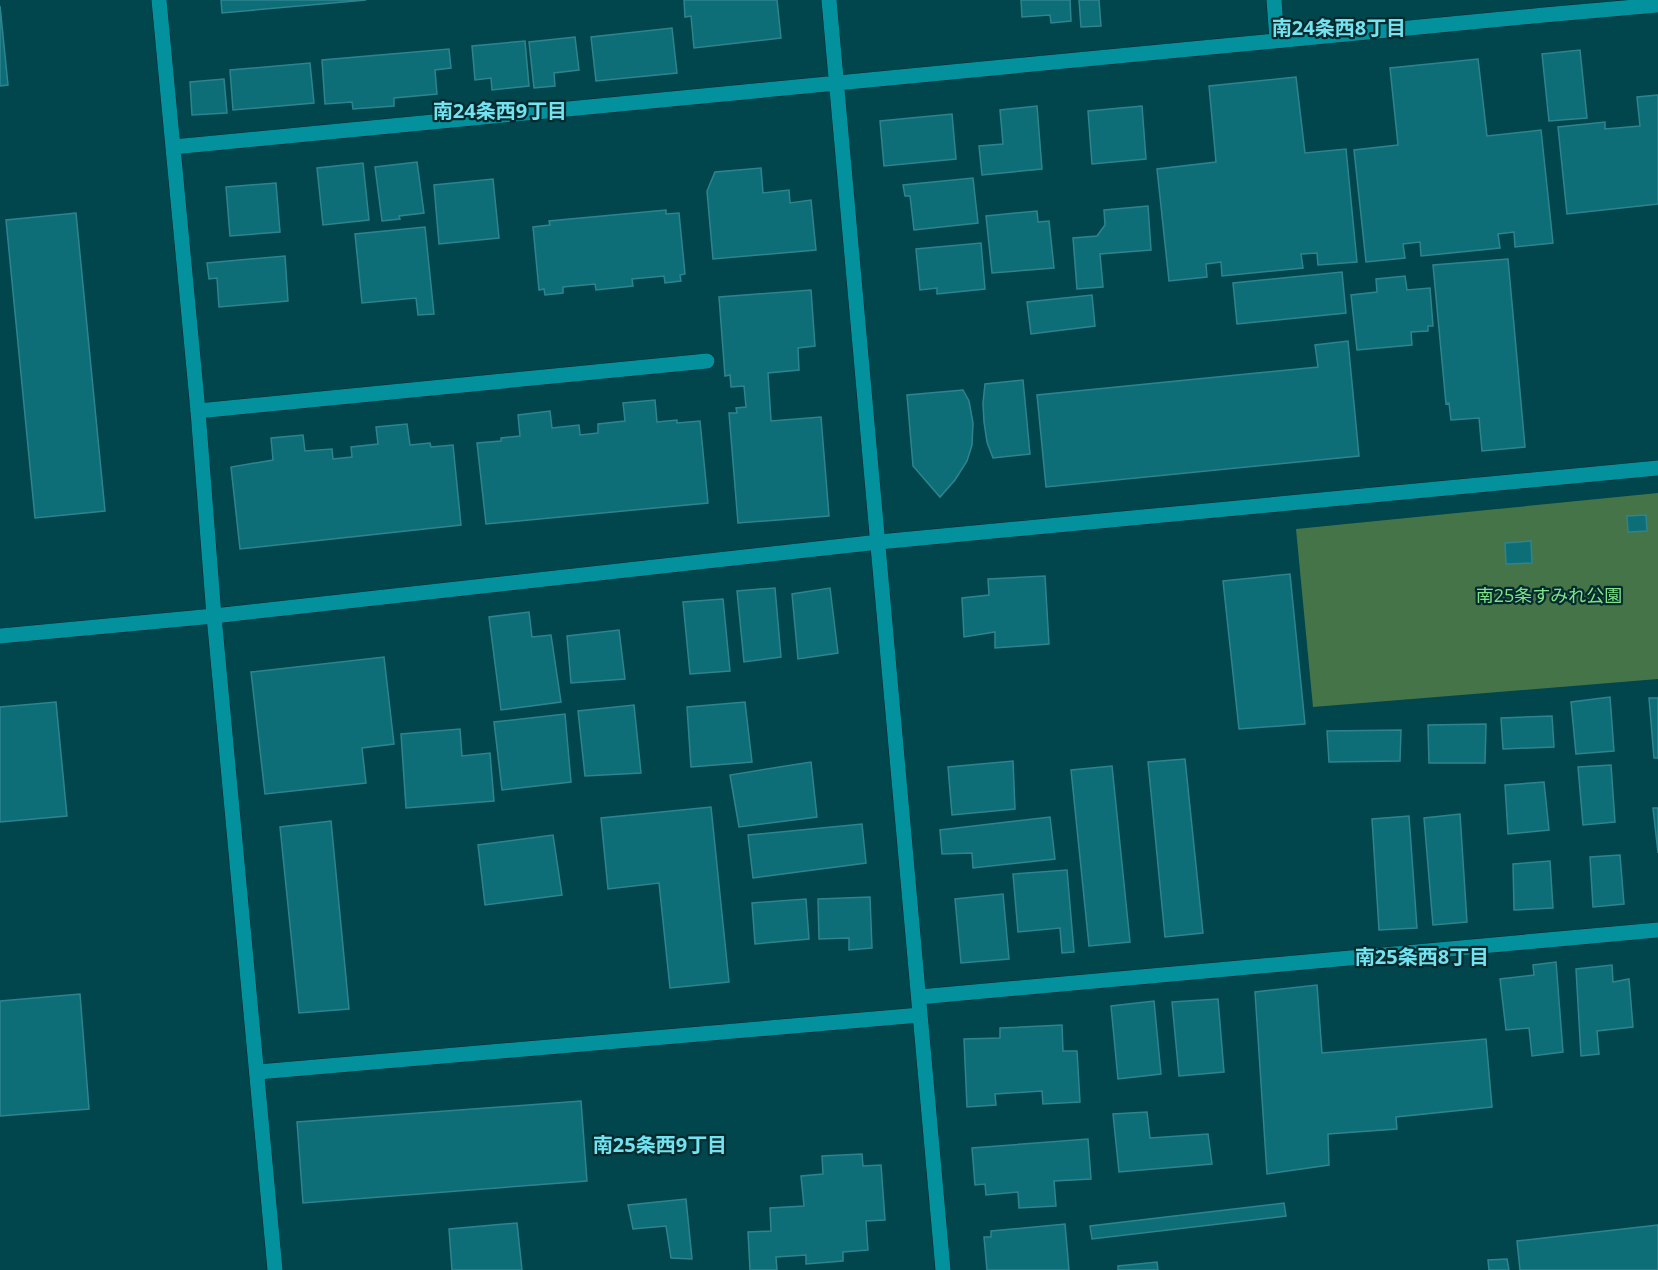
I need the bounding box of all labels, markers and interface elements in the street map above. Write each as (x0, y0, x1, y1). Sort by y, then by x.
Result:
district label: 南24条西8丁目 (1272, 14, 1406, 41)
district label: 南24条西9丁目 (433, 97, 567, 124)
park label: 南25条すみれ公園 (1476, 583, 1622, 607)
district label: 南25条西8丁目 (1355, 943, 1489, 970)
district label: 南25条西9丁目 (593, 1131, 727, 1158)

